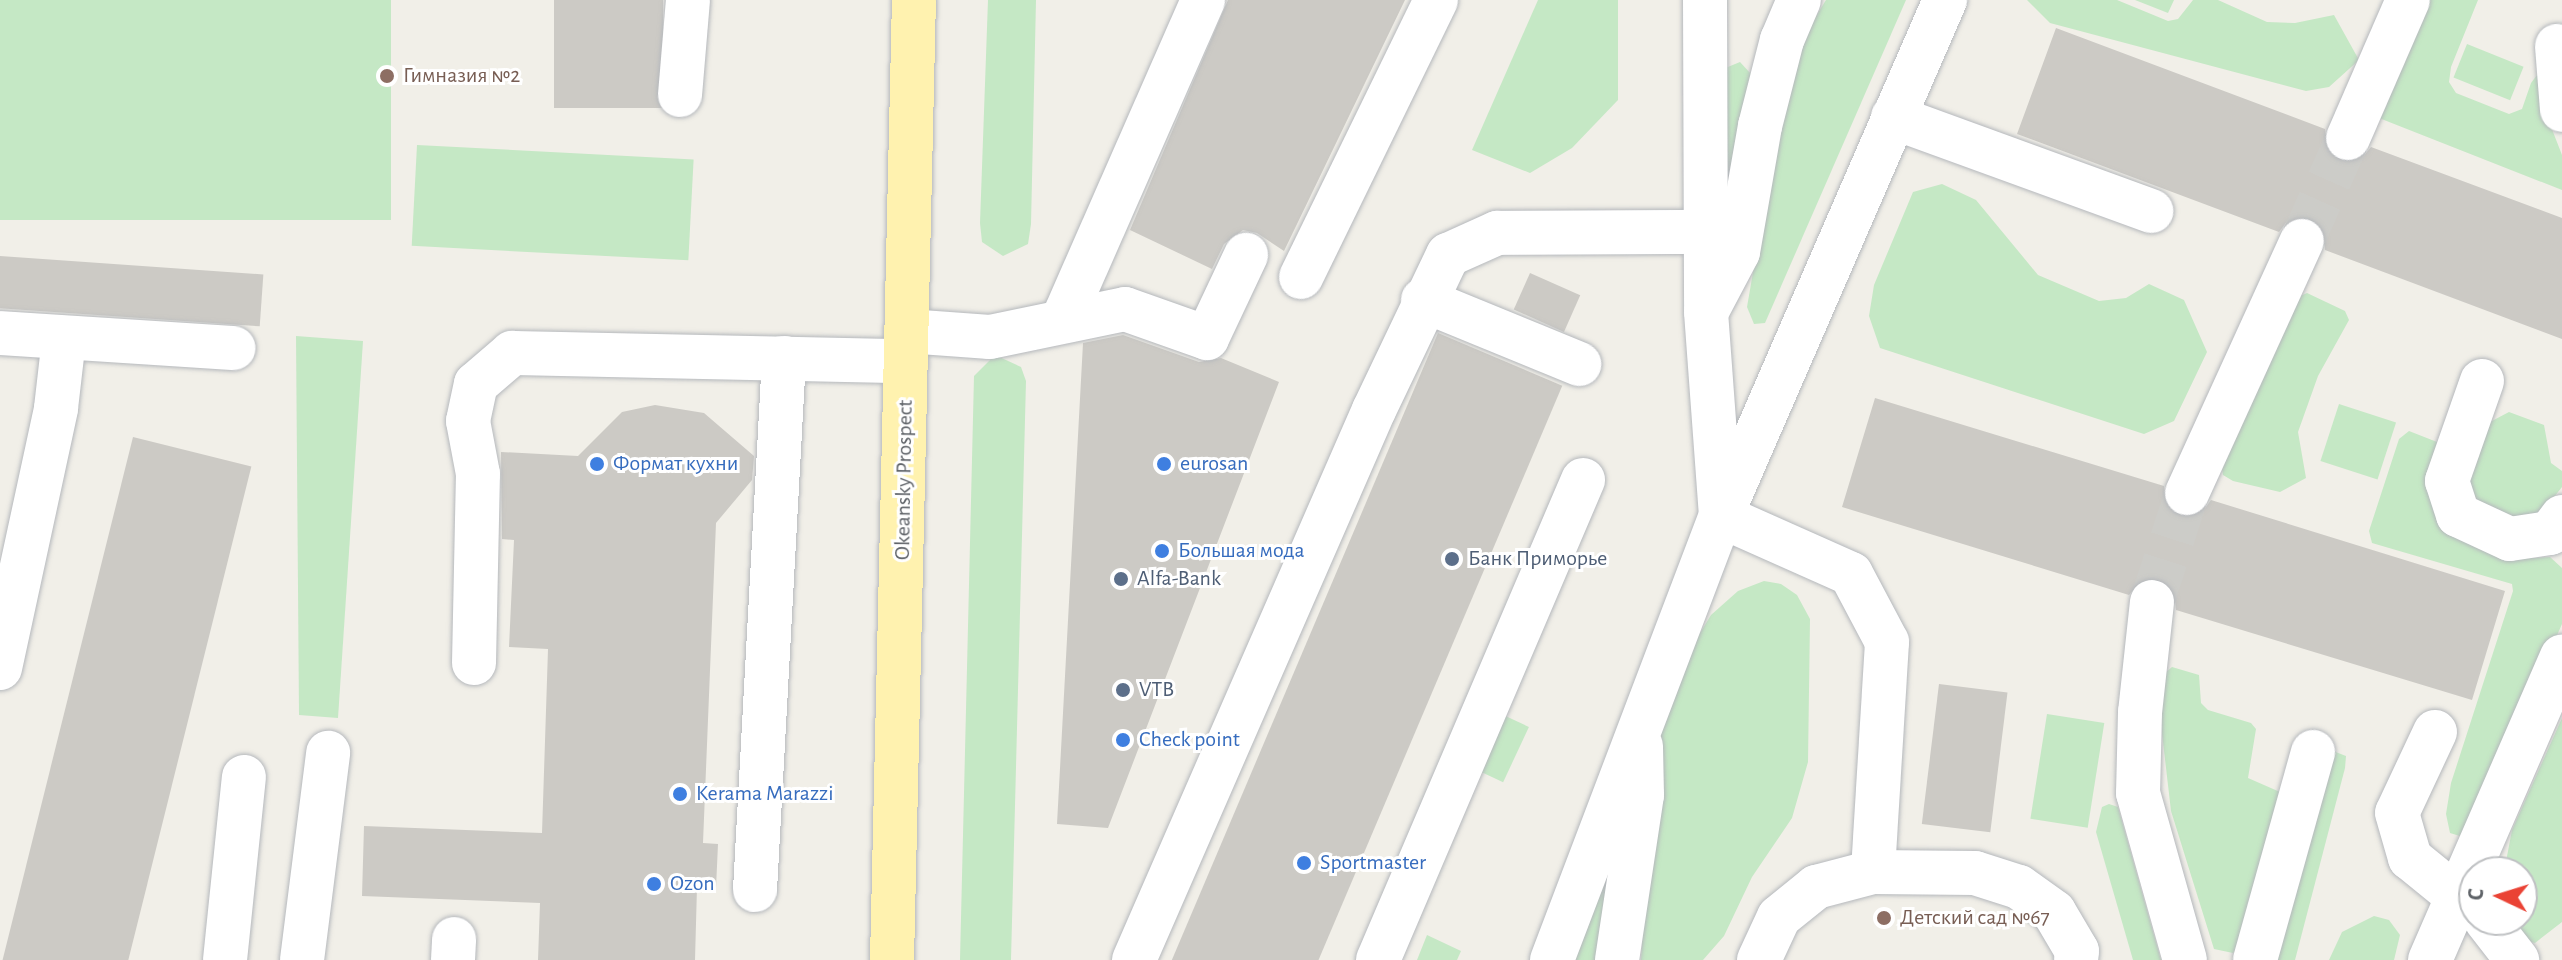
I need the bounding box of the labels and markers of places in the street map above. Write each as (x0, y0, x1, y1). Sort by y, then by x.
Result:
place label: Гимназия №2 (403, 63, 520, 89)
marker: Гимназия №2 (378, 67, 396, 85)
place label: Формат кухни (613, 451, 738, 477)
place label: eurosan (1180, 451, 1248, 477)
marker: Формат кухни (588, 455, 606, 473)
marker: eurosan (1155, 455, 1173, 473)
place label: Большая мода (1178, 538, 1305, 564)
marker: Большая мода (1153, 542, 1171, 560)
place label: Банк Приморье (1468, 546, 1607, 572)
marker: Банк Приморье (1443, 550, 1461, 568)
place label: Alfa-Bank (1137, 566, 1221, 592)
marker: Alfa-Bank (1112, 570, 1130, 588)
place label: VTB (1139, 677, 1174, 703)
marker: VTB (1114, 681, 1132, 699)
place label: Check point (1139, 727, 1240, 753)
marker: Check point (1114, 731, 1132, 749)
place label: Kerama Marazzi (696, 781, 833, 807)
marker: Kerama Marazzi (671, 785, 689, 803)
place label: Sportmaster (1320, 850, 1426, 876)
marker: Sportmaster (1295, 854, 1313, 872)
place label: Ozon (670, 871, 715, 897)
marker: Ozon (645, 875, 663, 893)
place label: Детский сад №67 (1900, 905, 2050, 931)
marker: Детский сад №67 (1875, 909, 1893, 927)

